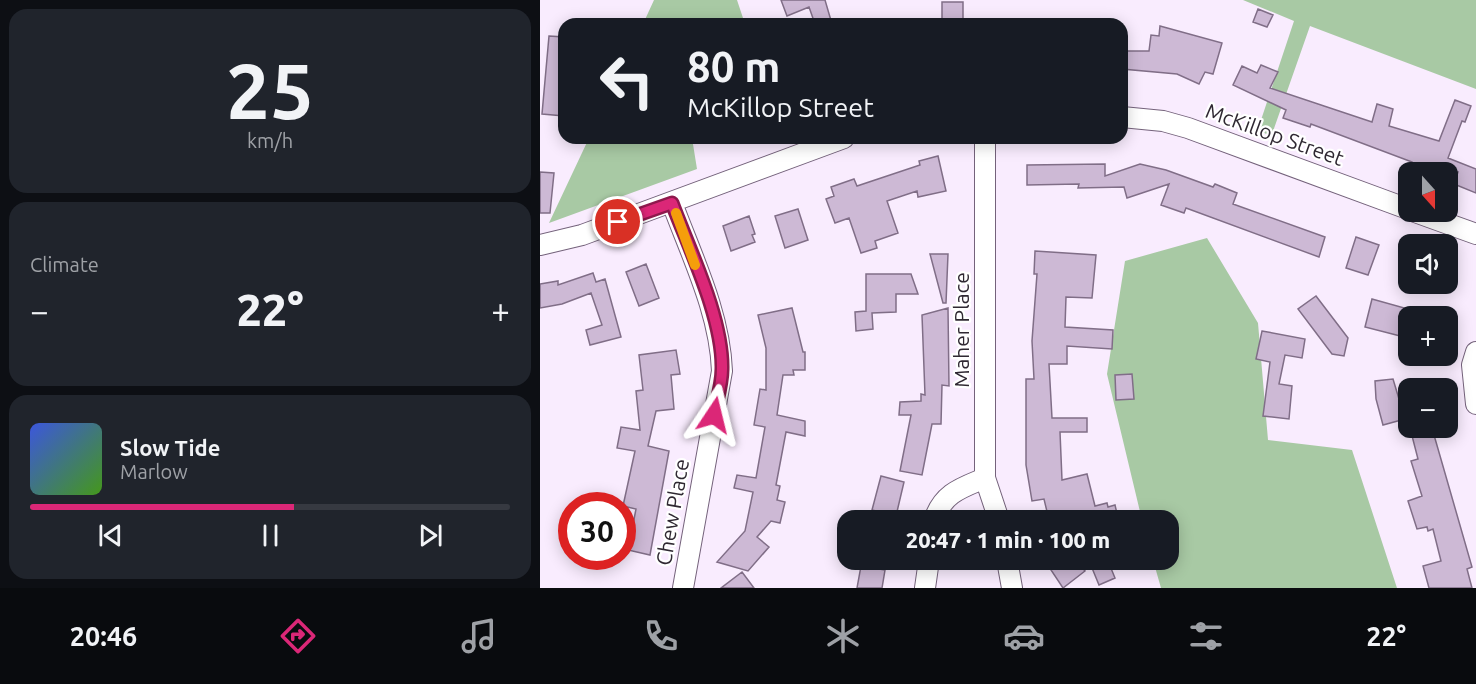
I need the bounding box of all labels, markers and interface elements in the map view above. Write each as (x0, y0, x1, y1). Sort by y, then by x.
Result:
icon: left (588, 42, 666, 120)
text: 80 m (687, 43, 781, 90)
text: 25 (226, 46, 314, 134)
text: McKillop Street (687, 92, 874, 122)
street label: McKillop Street (1203, 98, 1347, 170)
text: km/h (247, 129, 293, 152)
north arrow (1398, 162, 1458, 222)
map controls (1398, 162, 1458, 438)
pin (592, 196, 643, 247)
icon: arrive (601, 205, 634, 238)
button: sound (1398, 234, 1458, 294)
text: Climate (30, 253, 99, 276)
street label: Maher Place (949, 272, 973, 388)
text: 22° (236, 284, 304, 335)
text: − (30, 292, 49, 329)
text: + (491, 292, 510, 329)
button: + (1398, 306, 1458, 366)
button: − (1398, 378, 1458, 438)
position arrow (682, 383, 746, 447)
text: Slow Tide (120, 435, 220, 460)
street label: Chew Place (651, 457, 693, 567)
text: Marlow (120, 460, 188, 483)
speed limit sign: 30 (558, 492, 636, 570)
icon: previous (94, 519, 127, 552)
icon: pause (254, 519, 287, 552)
icon: next (414, 519, 447, 552)
text: 20:47 · 1 min · 100 m (906, 527, 1110, 552)
icon: directions (277, 615, 319, 657)
icon: music (458, 615, 500, 657)
icon: phone (640, 615, 682, 657)
icon: climate (822, 615, 864, 657)
icon: car (1003, 615, 1045, 657)
icon: filters (1185, 615, 1227, 657)
text: 20:46 (70, 621, 137, 651)
text: 22° (1366, 621, 1406, 651)

